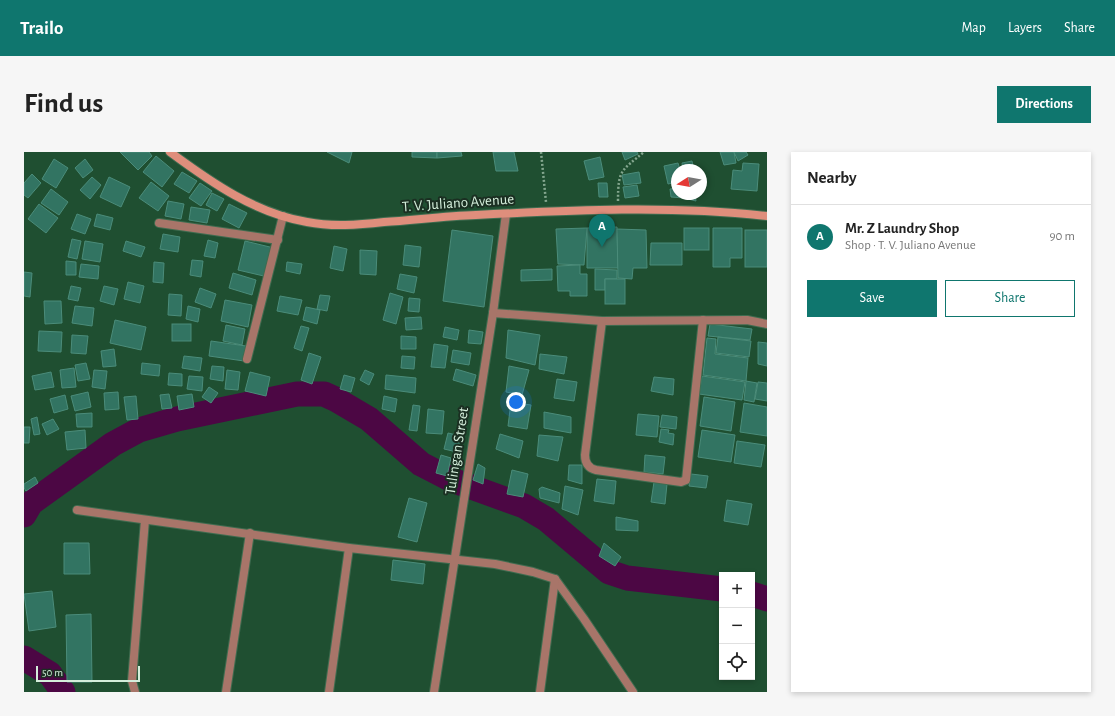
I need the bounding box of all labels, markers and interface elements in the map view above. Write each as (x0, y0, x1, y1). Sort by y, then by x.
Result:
text: Trailo (20, 19, 63, 38)
text: Map (961, 21, 986, 35)
text: Layers (1008, 21, 1042, 35)
text: Share (1064, 21, 1095, 35)
button: Directions (997, 86, 1091, 123)
text: Find us (24, 90, 103, 118)
north arrow (671, 164, 707, 200)
text: Nearby (807, 169, 857, 186)
street label: T. V. Juliano Avenue (401, 192, 515, 214)
pin: A (589, 214, 615, 247)
text: Mr. Z Laundry Shop (845, 221, 959, 236)
text: A (816, 230, 824, 243)
text: 90 m (1049, 230, 1075, 243)
text: Shop · T. V. Juliano Avenue (845, 239, 976, 252)
button: Save (807, 280, 937, 317)
button: Share (945, 280, 1075, 317)
your location (506, 392, 526, 412)
street label: Tulingan Street (443, 406, 471, 496)
map controls (719, 572, 755, 680)
button: + (719, 572, 755, 608)
button: − (719, 608, 755, 644)
button: locate (719, 644, 755, 680)
scale bar (36, 664, 140, 683)
text: 50 m (42, 667, 63, 678)

